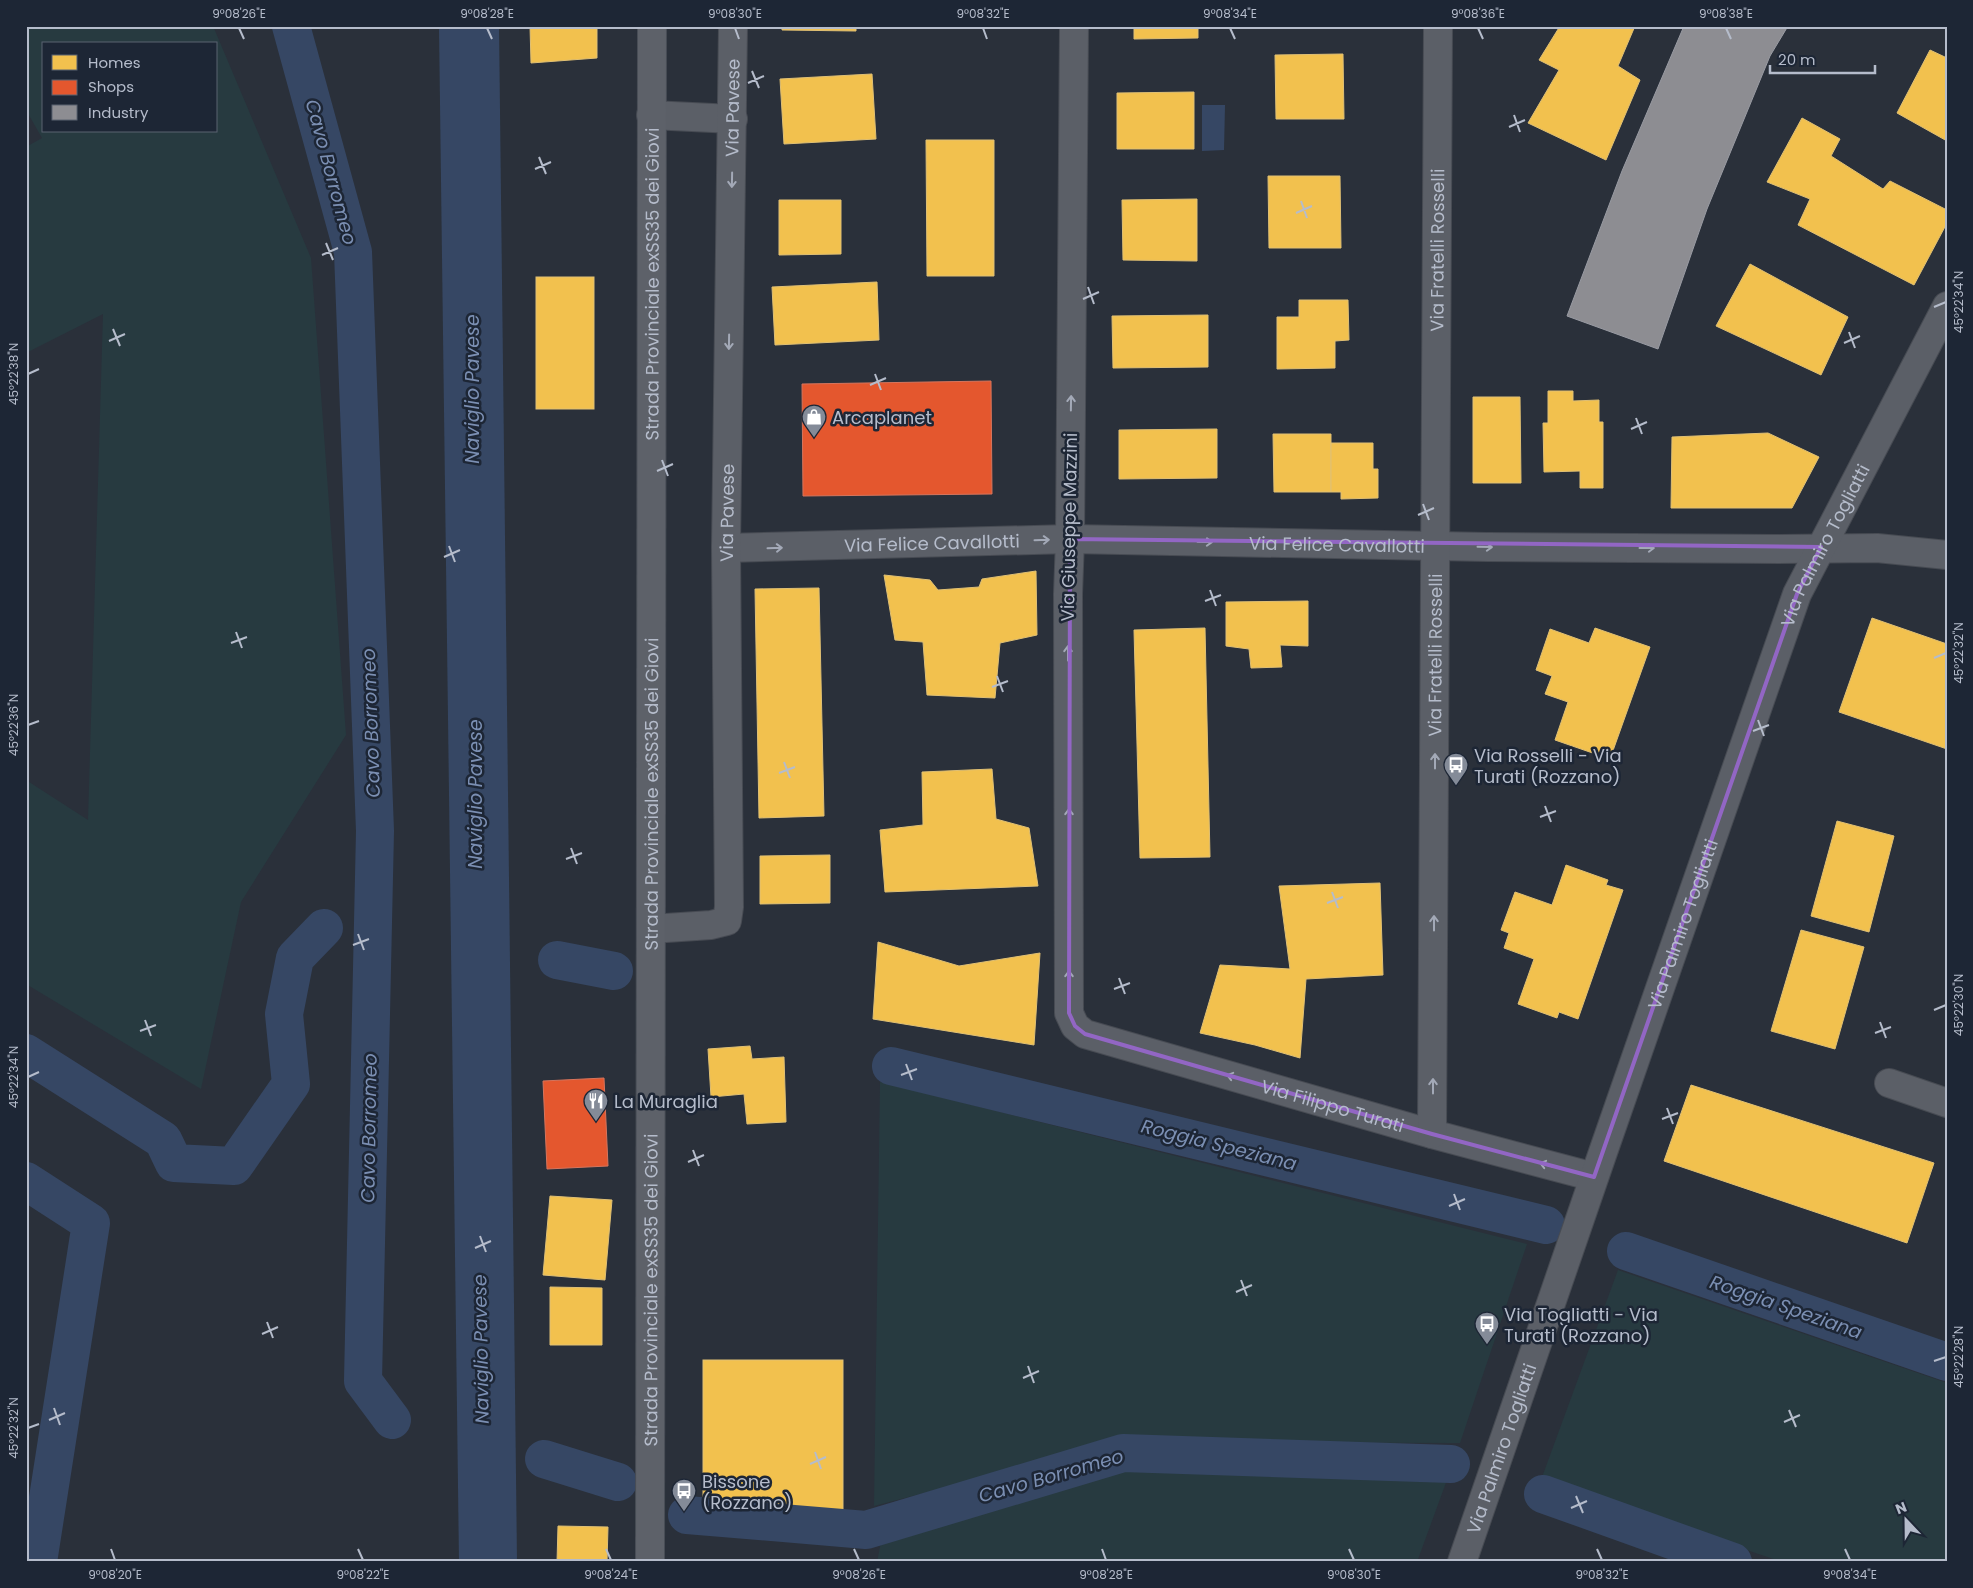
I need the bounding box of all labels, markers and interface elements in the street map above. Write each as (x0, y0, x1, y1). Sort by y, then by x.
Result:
text: 9°08'26"E (212, 5, 266, 22)
text: 9°08'28"E (460, 5, 514, 22)
text: 9°08'30"E (708, 5, 762, 22)
text: 9°08'32"E (956, 5, 1010, 22)
text: 9°08'34"E (1203, 5, 1257, 22)
text: 9°08'36"E (1451, 5, 1505, 22)
text: 9°08'38"E (1699, 5, 1753, 22)
legend (42, 42, 218, 132)
scale bar (1770, 42, 1876, 74)
text: 20 m (1778, 49, 1816, 70)
text: Homes (88, 52, 141, 73)
street label: Via Pavese (719, 59, 745, 157)
text: Shops (88, 76, 134, 97)
water label: Cavo Borromeo (299, 96, 363, 248)
text: Industry (88, 102, 149, 123)
street label: Strada Provinciale exSS35 dei Giovi (639, 128, 664, 440)
street label: Via Fratelli Rosselli (1424, 168, 1450, 332)
one-way arrow (727, 172, 737, 188)
text: 45°22'34"N (1950, 271, 1967, 333)
water label: Naviglio Pavese (459, 314, 486, 464)
one-way arrow (725, 334, 734, 350)
text: 45°22'38"N (5, 343, 22, 405)
one-way arrow (1066, 395, 1076, 412)
shop icon: Arcaplanet (801, 404, 827, 438)
place label: Arcaplanet (832, 405, 932, 430)
street label: Via Giuseppe Mazzini (1055, 432, 1083, 622)
street label: Via Palmiro Togliatti (1774, 460, 1875, 630)
street label: Via Pavese (713, 464, 740, 562)
street label: Via Felice Cavallotti (844, 528, 1020, 557)
street label: Via Felice Cavallotti (1249, 530, 1425, 558)
one-way arrow (1034, 535, 1050, 545)
one-way arrow (1196, 537, 1212, 546)
one-way arrow (1477, 542, 1493, 551)
one-way arrow (766, 543, 782, 553)
one-way arrow (1639, 543, 1655, 553)
street label: Via Fratelli Rosselli (1422, 573, 1448, 737)
text: 45°22'32"N (1950, 622, 1967, 684)
street label: Strada Provinciale exSS35 dei Giovi (638, 638, 664, 950)
one-way arrow (1063, 645, 1073, 662)
water label: Cavo Borromeo (355, 648, 387, 798)
text: 45°22'36"N (5, 694, 22, 756)
water label: Naviglio Pavese (462, 719, 489, 869)
place label: Via Rosselli - Via Turati (Rozzano) (1474, 743, 1622, 789)
bus stop icon: Via Rosselli - Via Turati (Rozzano) (1443, 752, 1469, 786)
one-way arrow (1430, 753, 1440, 769)
one-way arrow (1064, 808, 1073, 824)
street label: Via Palmiro Togliatti (1641, 835, 1723, 1012)
one-way arrow (1429, 915, 1439, 932)
one-way arrow (1064, 970, 1074, 986)
text: 45°22'30"N (1950, 974, 1967, 1036)
text: 45°22'34"N (5, 1046, 22, 1108)
water label: Cavo Borromeo (354, 1053, 384, 1203)
one-way arrow (1227, 1071, 1243, 1081)
street label: Via Filippo Turati (1258, 1073, 1407, 1138)
one-way arrow (1428, 1078, 1438, 1094)
restaurant icon: La Muraglia (583, 1088, 609, 1122)
place label: La Muraglia (614, 1089, 718, 1114)
water label: Roggia Speziana (1138, 1113, 1300, 1177)
street label: Strada Provinciale exSS35 dei Giovi (638, 1134, 663, 1446)
one-way arrow (1540, 1159, 1556, 1169)
water label: Roggia Speziana (1706, 1268, 1866, 1346)
water label: Naviglio Pavese (466, 1274, 496, 1424)
place label: Via Togliatti - Via Turati (Rozzano) (1504, 1302, 1658, 1348)
bus stop icon: Via Togliatti - Via Turati (Rozzano) (1474, 1311, 1500, 1345)
text: 45°22'28"N (1950, 1326, 1967, 1388)
street label: Via Palmiro Togliatti (1460, 1360, 1542, 1537)
text: 45°22'32"N (5, 1397, 22, 1459)
water label: Cavo Borromeo (975, 1442, 1127, 1510)
place label: Bissone (Rozzano) (702, 1469, 792, 1515)
bus stop icon: Bissone (Rozzano) (671, 1478, 697, 1512)
north arrow (1880, 1496, 1930, 1546)
text: N (1893, 1497, 1910, 1519)
text: 9°08'20"E (88, 1566, 142, 1583)
text: 9°08'22"E (337, 1566, 389, 1583)
text: 9°08'24"E (584, 1566, 638, 1583)
text: 9°08'26"E (832, 1566, 886, 1583)
text: 9°08'28"E (1079, 1566, 1133, 1583)
text: 9°08'30"E (1327, 1566, 1381, 1583)
text: 9°08'32"E (1575, 1566, 1629, 1583)
text: 9°08'34"E (1823, 1566, 1877, 1583)

